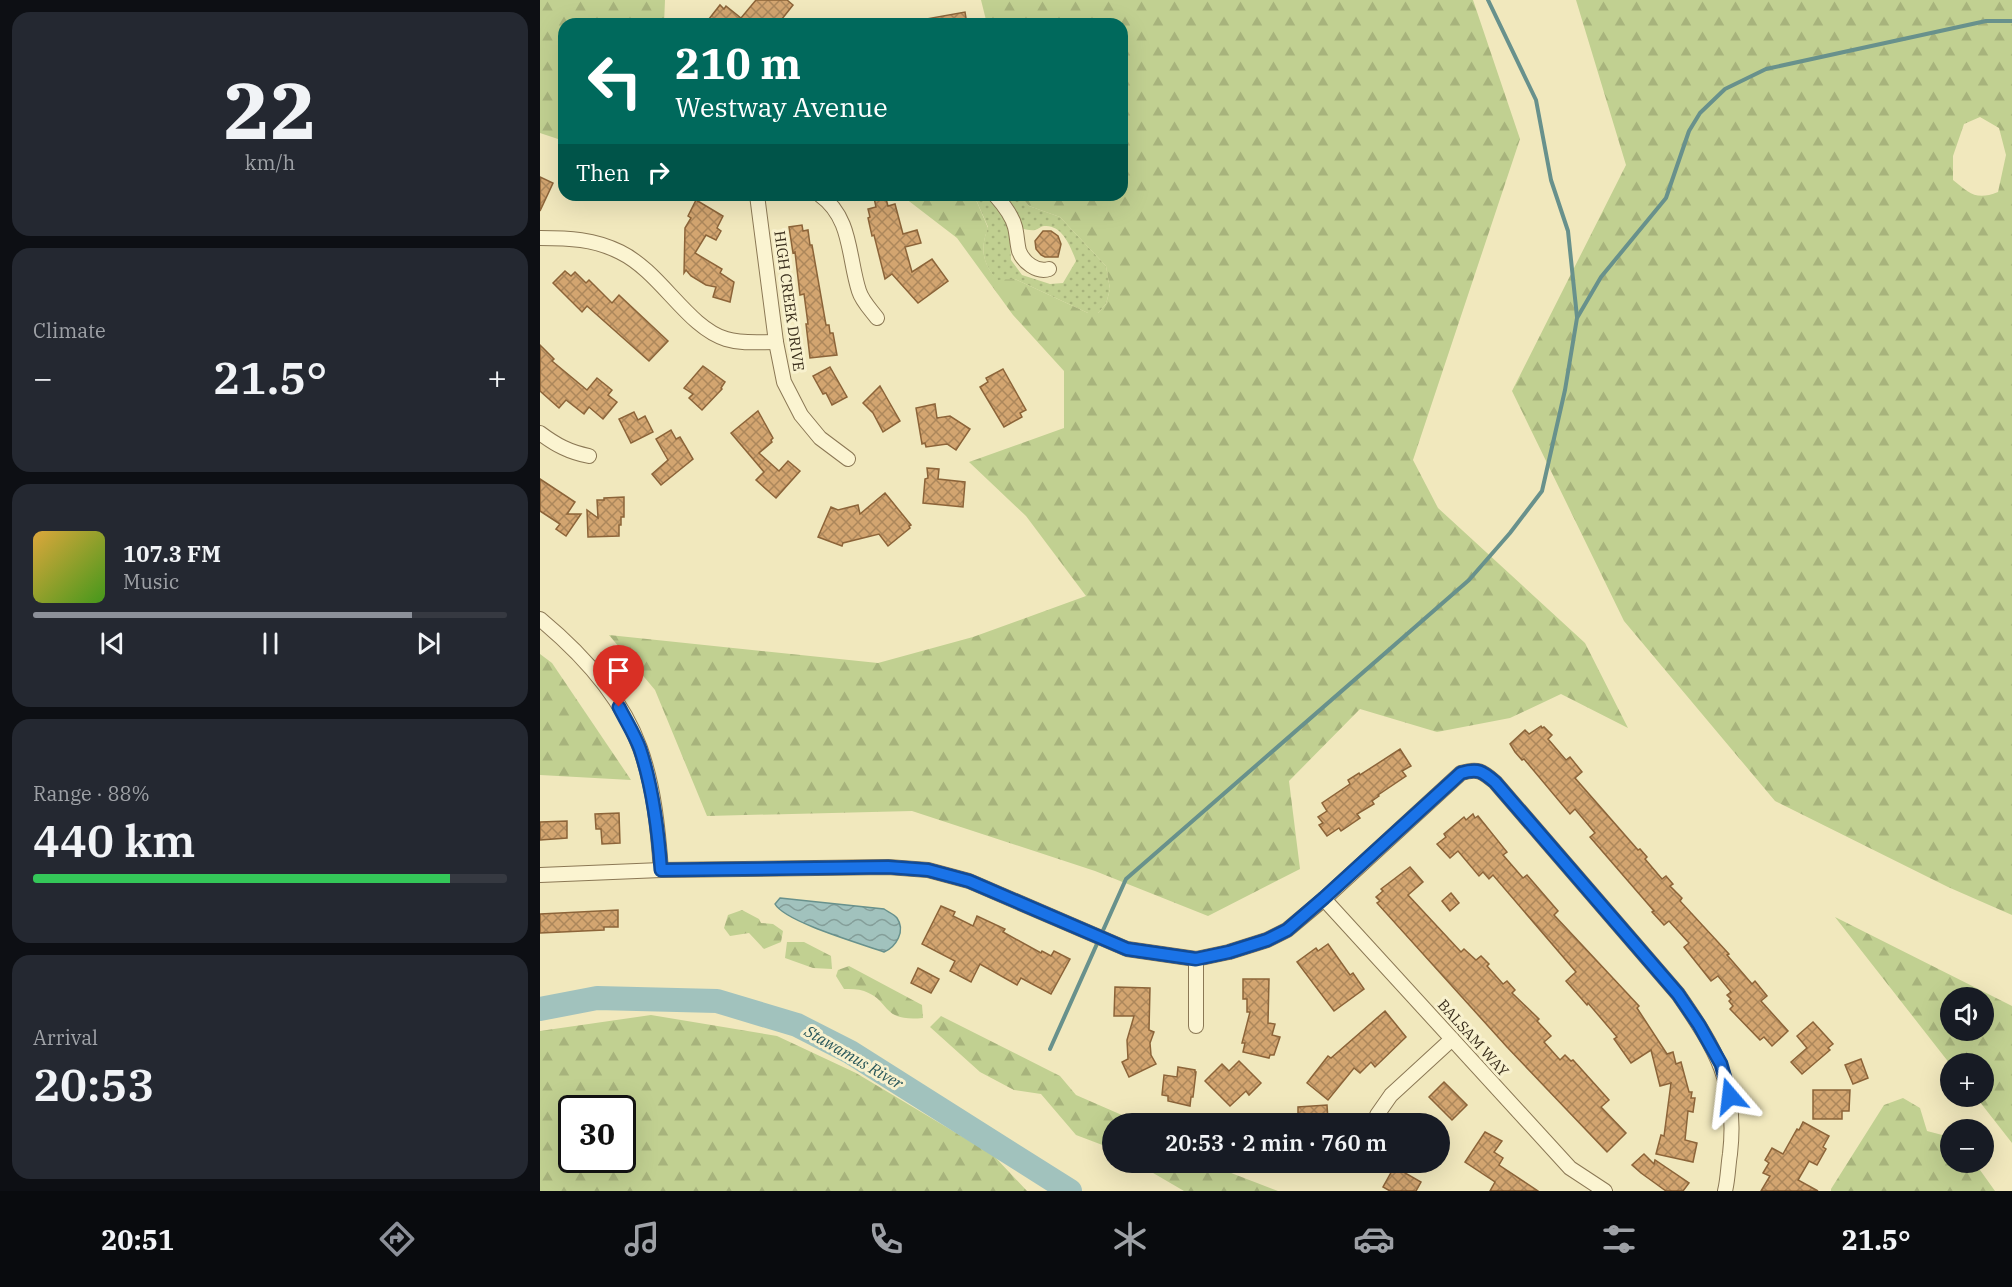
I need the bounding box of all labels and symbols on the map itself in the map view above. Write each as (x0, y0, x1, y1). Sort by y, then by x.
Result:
street label: HIGH CREEK DRIVE (770, 229, 809, 372)
pin (593, 645, 644, 707)
street label: BALSAM WAY (1434, 995, 1513, 1081)
water label: Stawamus River (800, 1020, 908, 1094)
position arrow (1698, 1064, 1762, 1128)
speed limit sign: 30 (558, 1095, 636, 1173)

